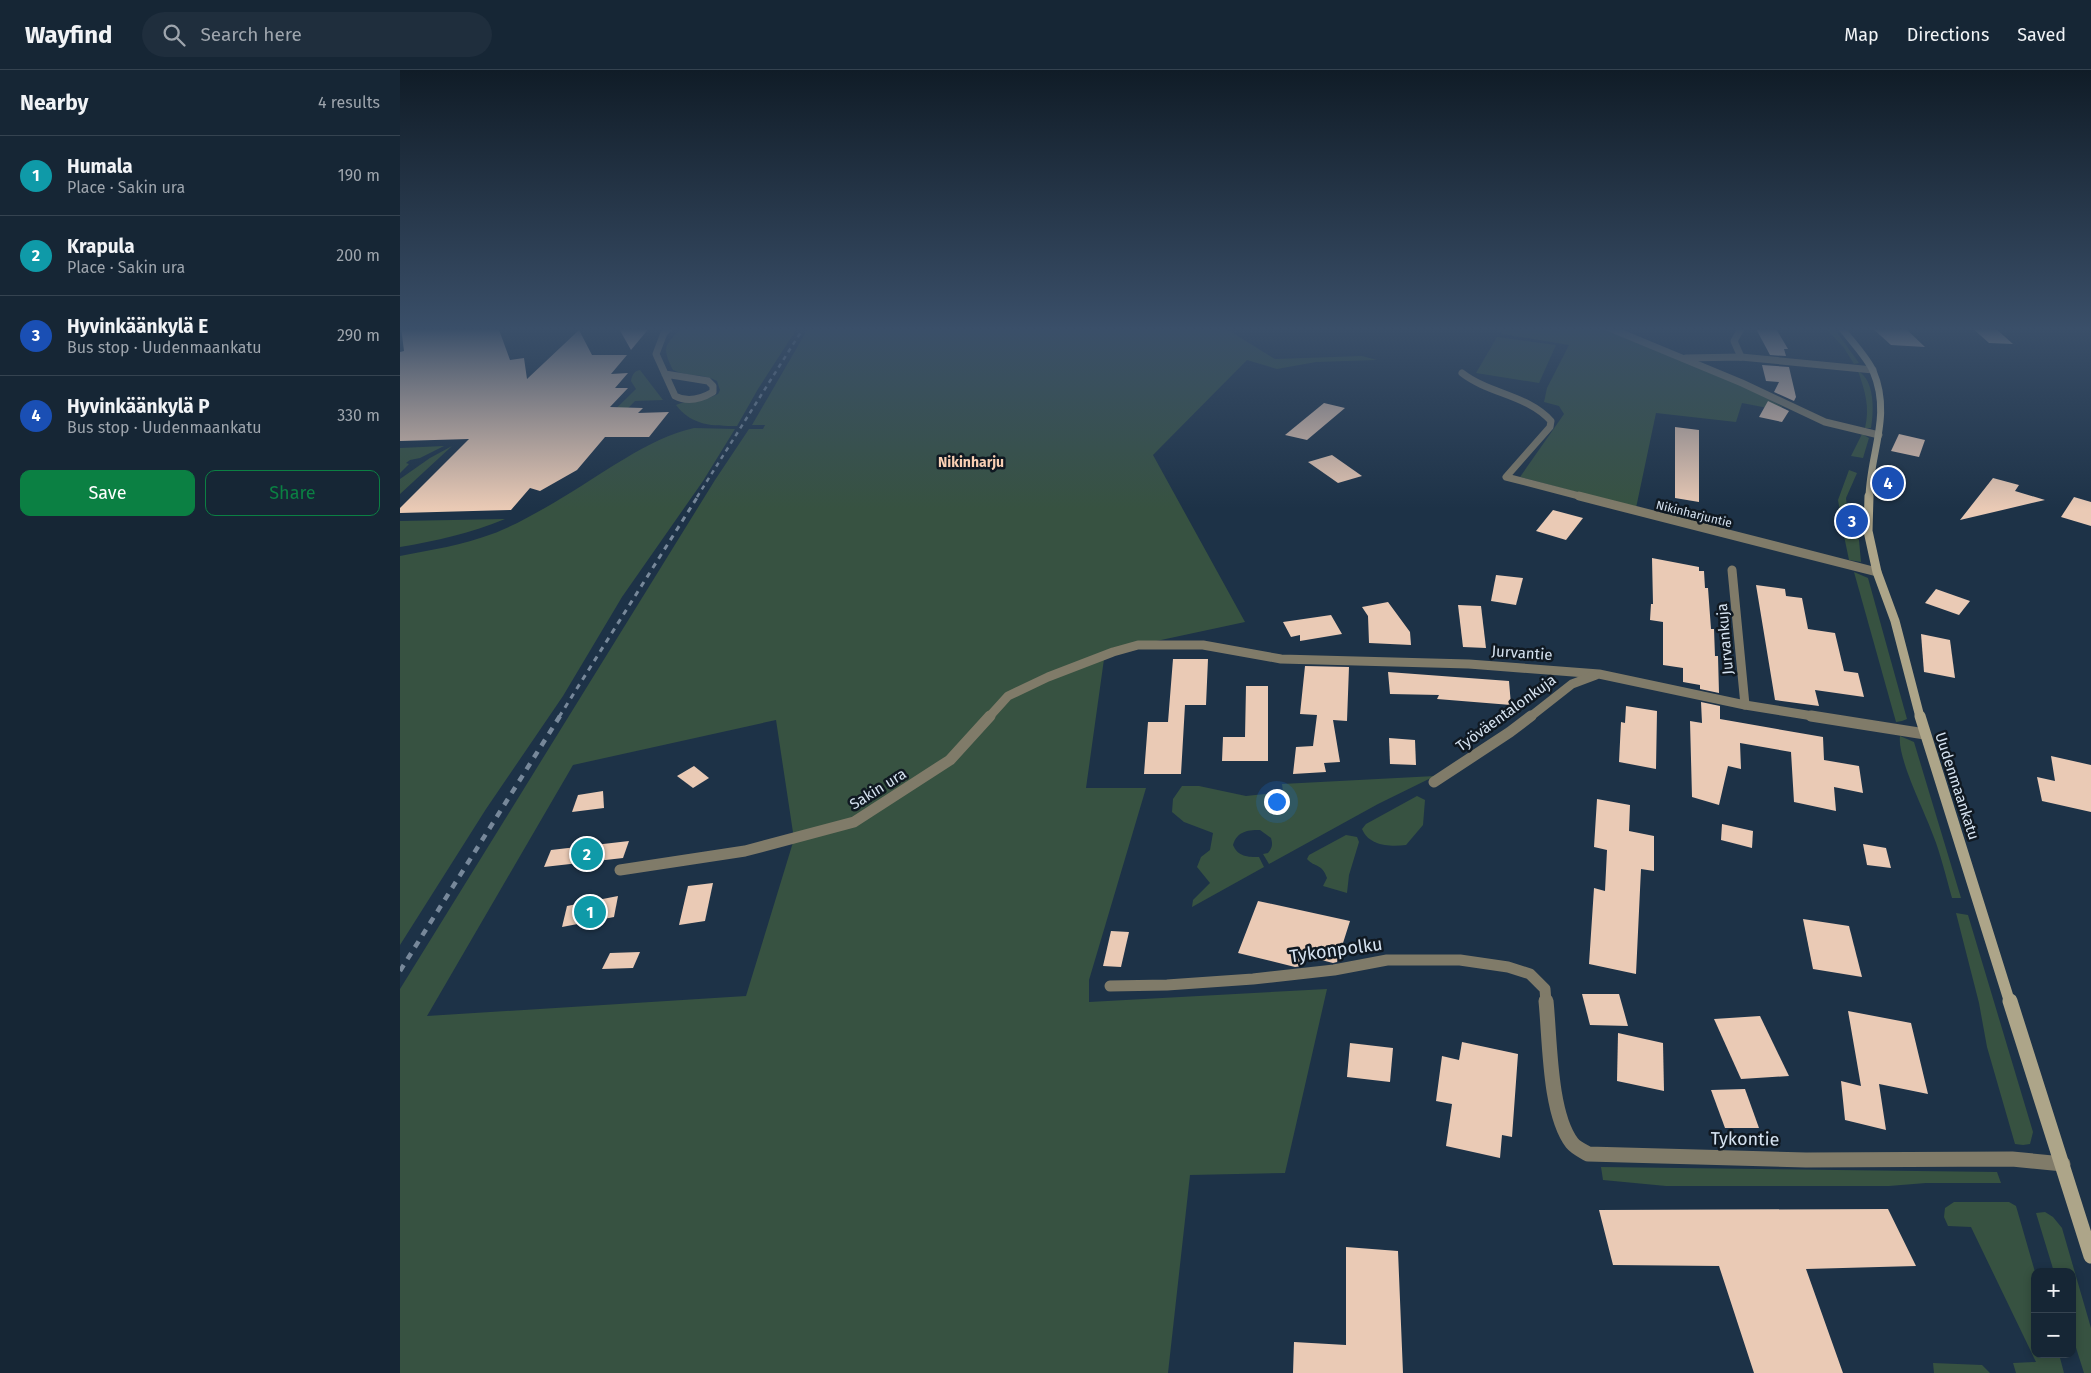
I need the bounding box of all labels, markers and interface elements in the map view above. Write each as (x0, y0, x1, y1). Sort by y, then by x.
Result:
search box (142, 12, 492, 57)
text: Wayfind (25, 21, 112, 49)
icon: search (160, 21, 188, 49)
text: Search here (200, 23, 302, 46)
text: Map (1844, 24, 1879, 46)
text: Directions (1907, 24, 1989, 46)
text: Saved (2017, 24, 2066, 46)
text: Nearby (20, 90, 88, 116)
text: 4 results (318, 93, 380, 112)
text: Humala (67, 155, 133, 178)
text: 1 (32, 166, 40, 185)
text: 190 m (338, 166, 380, 185)
text: Place · Sakin ura (67, 178, 185, 197)
text: Krapula (67, 235, 135, 258)
text: 2 (32, 246, 40, 265)
text: 200 m (336, 246, 380, 265)
text: Place · Sakin ura (67, 258, 185, 277)
text: Hyvinkäänkylä E (67, 315, 208, 338)
text: 3 (32, 326, 40, 345)
text: 290 m (337, 326, 380, 345)
text: Bus stop · Uudenmaankatu (67, 338, 262, 357)
text: Hyvinkäänkylä P (67, 395, 210, 418)
text: 4 (31, 406, 41, 425)
text: 330 m (337, 406, 380, 425)
text: Bus stop · Uudenmaankatu (67, 418, 262, 437)
district label: Nikinharju (938, 454, 1004, 471)
pin: 4 (1872, 464, 1904, 502)
button: Save (20, 470, 195, 516)
button: Share (205, 470, 380, 516)
street label: Nikinharjuntie (1655, 498, 1733, 530)
pin: 3 (1836, 502, 1868, 540)
street label: Jurvankuja (1713, 602, 1737, 676)
street label: Jurvantie (1491, 642, 1553, 664)
street label: Työväentalonkuja (1452, 671, 1560, 755)
street label: Uudenmaankatu (1931, 730, 1983, 842)
street label: Sakin ura (846, 765, 910, 813)
your location (1264, 789, 1290, 815)
pin: 2 (571, 835, 603, 873)
pin: 1 (574, 893, 606, 931)
street label: Tykonpolku (1288, 933, 1384, 967)
street label: Tykontie (1710, 1127, 1780, 1151)
map controls (2031, 1268, 2076, 1358)
button: + (2031, 1268, 2076, 1313)
button: − (2031, 1313, 2076, 1358)

